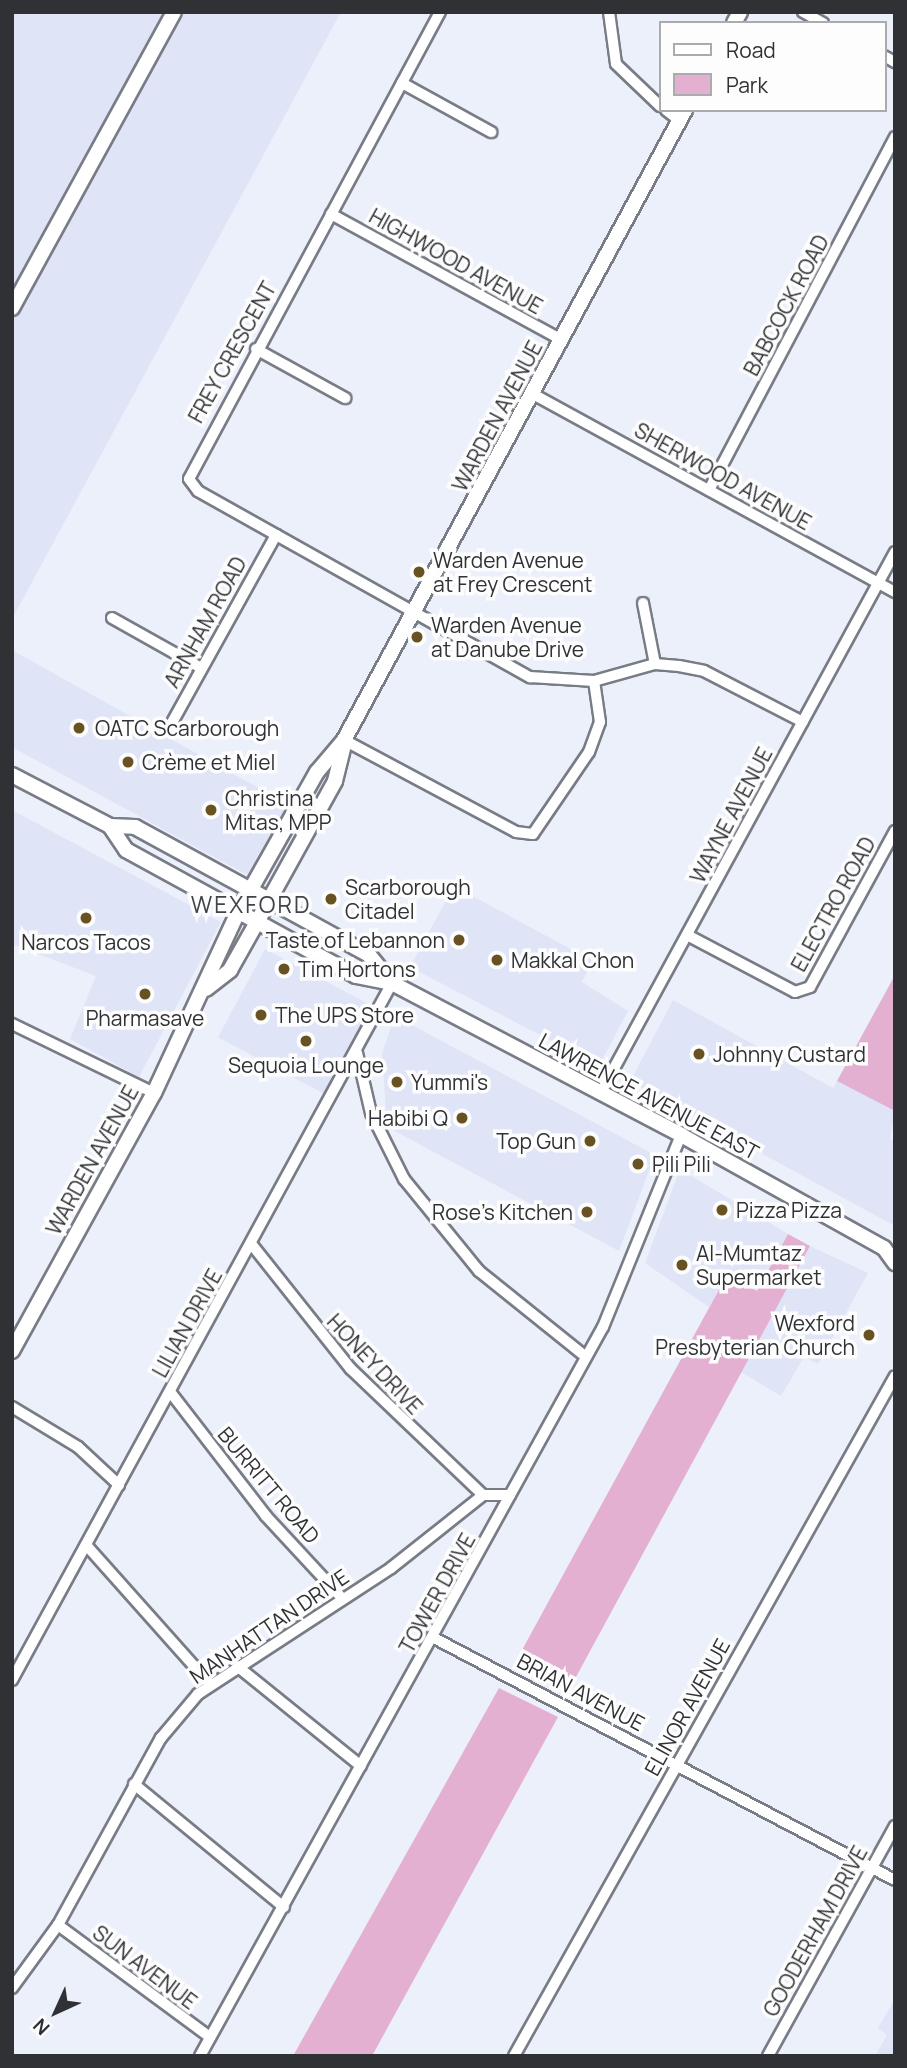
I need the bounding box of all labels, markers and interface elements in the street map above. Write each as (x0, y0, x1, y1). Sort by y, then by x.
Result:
legend (659, 21, 886, 112)
text: Road (726, 36, 776, 64)
text: Park (726, 71, 768, 99)
street label: HIGHWOOD AVENUE (365, 203, 547, 319)
street label: BABCOCK ROAD (738, 230, 834, 380)
street label: FREY CRESCENT (183, 277, 281, 427)
street label: WARDEN AVENUE (447, 336, 547, 496)
street label: SHERWOOD AVENUE (630, 417, 816, 535)
place label: Warden Avenue at Frey Crescent (433, 547, 592, 597)
street label: ARNHAM ROAD (159, 552, 251, 692)
marker: Warden Avenue at Frey Crescent (411, 564, 427, 580)
place label: Warden Avenue at Danube Drive (431, 612, 584, 662)
marker: Warden Avenue at Danube Drive (409, 629, 425, 645)
place label: OATC Scarborough (95, 715, 279, 741)
marker: OATC Scarborough (69, 718, 89, 738)
street label: WAYNE AVENUE (685, 743, 777, 887)
place label: Crème et Miel (142, 749, 275, 775)
marker: Crème et Miel (120, 754, 136, 770)
place label: Christina Mitas, MPP (225, 785, 331, 835)
marker: Christina Mitas, MPP (203, 802, 219, 818)
street label: ELECTRO ROAD (786, 832, 880, 976)
place label: Scarborough Citadel (345, 874, 471, 924)
district label: WEXFORD (192, 890, 310, 918)
marker: Scarborough Citadel (323, 891, 339, 907)
marker: Narcos Tacos (78, 910, 94, 926)
place label: Taste of Lebannon (266, 927, 445, 953)
place label: Narcos Tacos (21, 929, 151, 955)
marker: Taste of Lebannon (451, 932, 467, 948)
place label: Makkal Chon (511, 947, 634, 973)
marker: Makkal Chon (489, 952, 505, 968)
place label: Tim Hortons (298, 956, 416, 982)
marker: Tim Hortons (276, 961, 292, 977)
marker: Pharmasave (137, 986, 153, 1002)
place label: The UPS Store (275, 1002, 414, 1028)
place label: Pharmasave (86, 1005, 204, 1031)
marker: The UPS Store (253, 1007, 269, 1023)
street label: LAWRENCE AVENUE EAST (535, 1027, 763, 1165)
marker: Sequoia Lounge (298, 1033, 314, 1049)
place label: Johnny Custard (713, 1041, 866, 1067)
marker: Johnny Custard (691, 1046, 707, 1062)
place label: Sequoia Lounge (228, 1052, 384, 1078)
place label: Yummi's (411, 1069, 488, 1095)
marker: Yummi's (389, 1074, 405, 1090)
street label: WARDEN AVENUE (41, 1081, 143, 1239)
place label: Habibi Q (368, 1105, 448, 1131)
marker: Habibi Q (454, 1110, 470, 1126)
place label: Top Gun (496, 1128, 576, 1154)
marker: Top Gun (582, 1133, 598, 1149)
place label: Pili Pili (652, 1151, 711, 1177)
marker: Pili Pili (630, 1156, 646, 1172)
place label: Pizza Pizza (736, 1197, 842, 1223)
place label: Rose's Kitchen (432, 1199, 573, 1225)
marker: Pizza Pizza (714, 1202, 730, 1218)
marker: Rose's Kitchen (579, 1204, 595, 1220)
place label: Al-Mumtaz Supermarket (696, 1240, 822, 1290)
marker: Al-Mumtaz Supermarket (674, 1257, 690, 1273)
street label: LILIAN DRIVE (147, 1264, 227, 1382)
street label: HONEY DRIVE (322, 1308, 428, 1420)
place label: Wexford Presbyterian Church (655, 1310, 855, 1360)
marker: Wexford Presbyterian Church (861, 1327, 877, 1343)
street label: BURRITT ROAD (213, 1421, 325, 1549)
street label: TOWER DRIVE (394, 1529, 480, 1657)
street label: MANHATTAN DRIVE (185, 1563, 353, 1689)
street label: ELINOR AVENUE (639, 1634, 735, 1780)
street label: BRIAN AVENUE (513, 1648, 649, 1736)
street label: GOODERHAM DRIVE (758, 1841, 872, 2021)
street label: SUN AVENUE (88, 1920, 202, 2014)
north arrow (21, 1977, 91, 2047)
text: N (27, 2013, 55, 2041)

